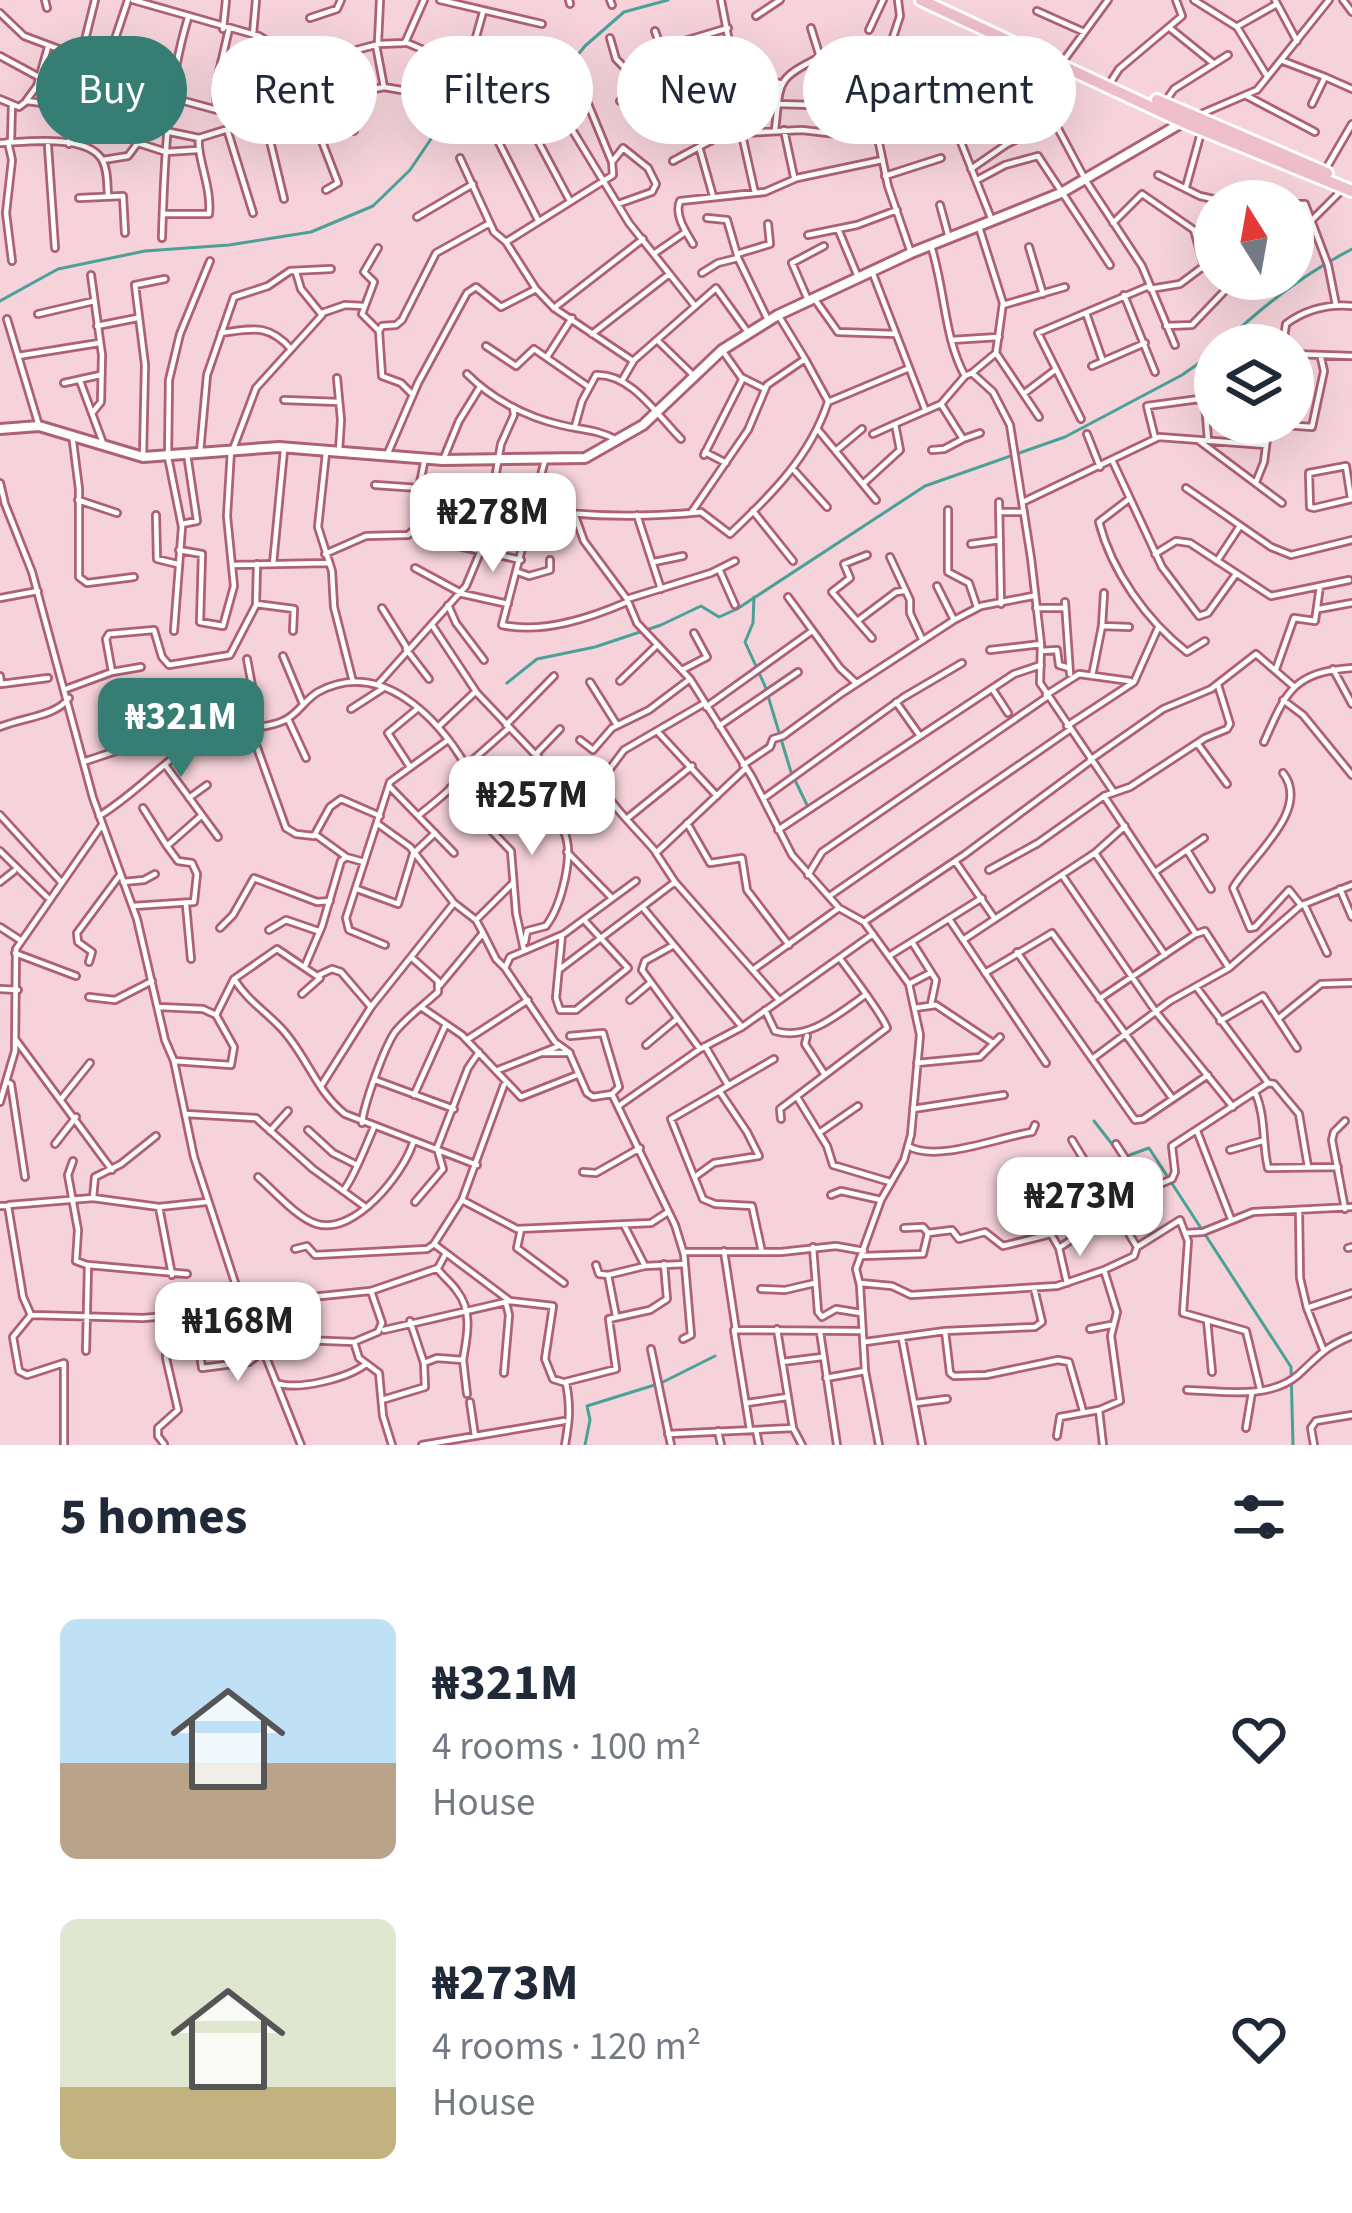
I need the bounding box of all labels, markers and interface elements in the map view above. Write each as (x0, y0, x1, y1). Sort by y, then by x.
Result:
chip: Buy (36, 36, 187, 144)
chip: Rent (211, 36, 377, 144)
chip: Filters (401, 36, 593, 144)
chip: New (617, 36, 779, 144)
chip: Apartment (803, 36, 1076, 144)
north arrow (1194, 180, 1314, 300)
map controls (1194, 180, 1314, 444)
button: layers (1194, 324, 1314, 444)
pin: ₦278M (409, 473, 577, 575)
text: ₦278M (437, 484, 549, 540)
pin: ₦321M (97, 678, 265, 780)
text: ₦321M (125, 689, 237, 745)
pin: ₦257M (448, 756, 616, 858)
text: ₦257M (476, 767, 588, 823)
pin: ₦273M (996, 1157, 1164, 1259)
text: ₦273M (1024, 1168, 1136, 1224)
pin: ₦168M (154, 1282, 322, 1384)
text: ₦168M (182, 1293, 294, 1349)
text: 5 homes (60, 1481, 247, 1553)
icon: filters (1226, 1484, 1292, 1550)
text: ₦321M (432, 1647, 579, 1719)
icon: home (156, 1667, 300, 1811)
icon: heart (1226, 1706, 1292, 1772)
text: 4 rooms · 100 m² (432, 1719, 701, 1775)
text: House (432, 1775, 535, 1831)
text: ₦273M (432, 1947, 579, 2019)
icon: home (156, 1967, 300, 2111)
icon: heart (1226, 2006, 1292, 2072)
text: 4 rooms · 120 m² (432, 2019, 701, 2075)
text: House (432, 2075, 535, 2131)

